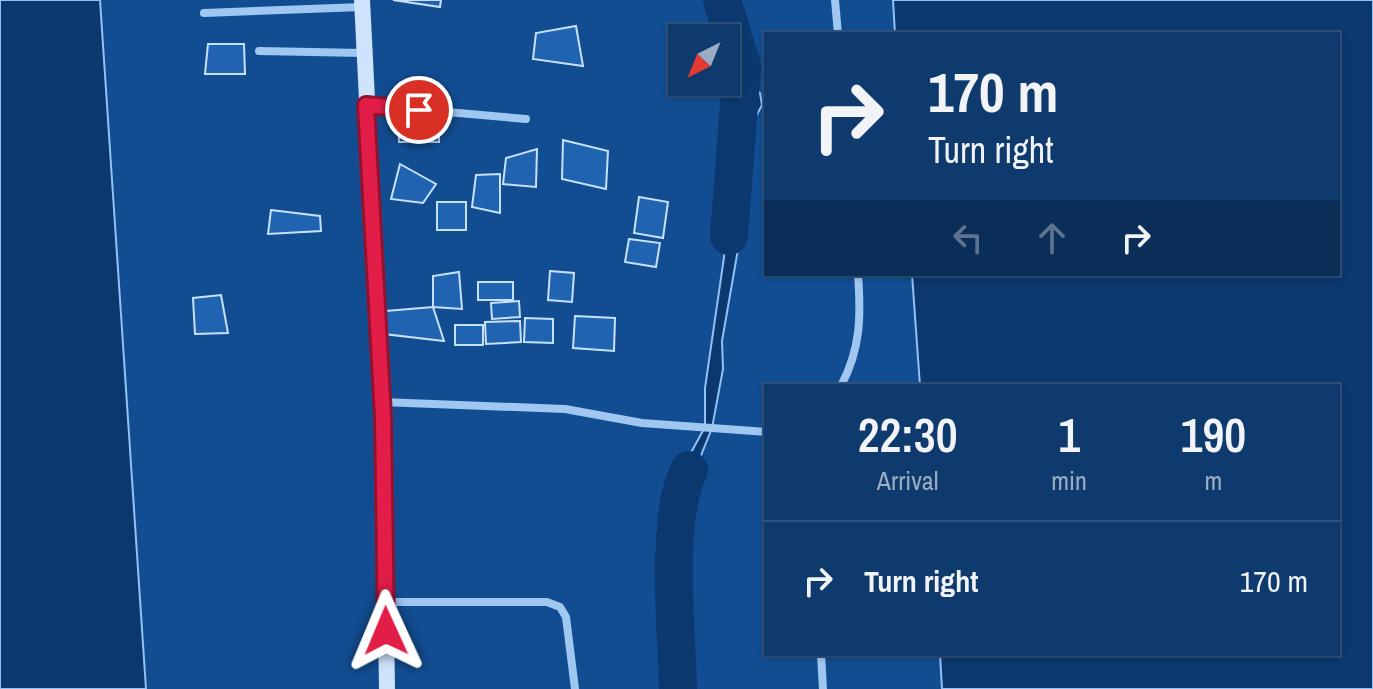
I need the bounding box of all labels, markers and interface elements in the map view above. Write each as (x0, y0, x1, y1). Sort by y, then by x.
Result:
north arrow (668, 24, 740, 96)
map controls (668, 24, 740, 96)
text: 170 m (928, 54, 1058, 129)
icon: right (796, 64, 900, 168)
pin (385, 76, 453, 144)
icon: arrive (397, 88, 441, 132)
text: Turn right (928, 126, 1053, 174)
icon: left (946, 216, 990, 260)
icon: ahead (1030, 216, 1074, 260)
icon: right (1114, 216, 1158, 260)
text: 22:30 (858, 402, 958, 467)
text: 1 (1058, 402, 1080, 467)
text: 190 (1181, 402, 1246, 467)
text: Arrival (877, 463, 938, 498)
text: min (1051, 463, 1087, 498)
text: m (1205, 463, 1222, 498)
icon: right (796, 559, 840, 603)
text: Turn right (864, 561, 978, 601)
text: 170 m (1240, 561, 1308, 601)
position arrow (344, 589, 428, 673)

